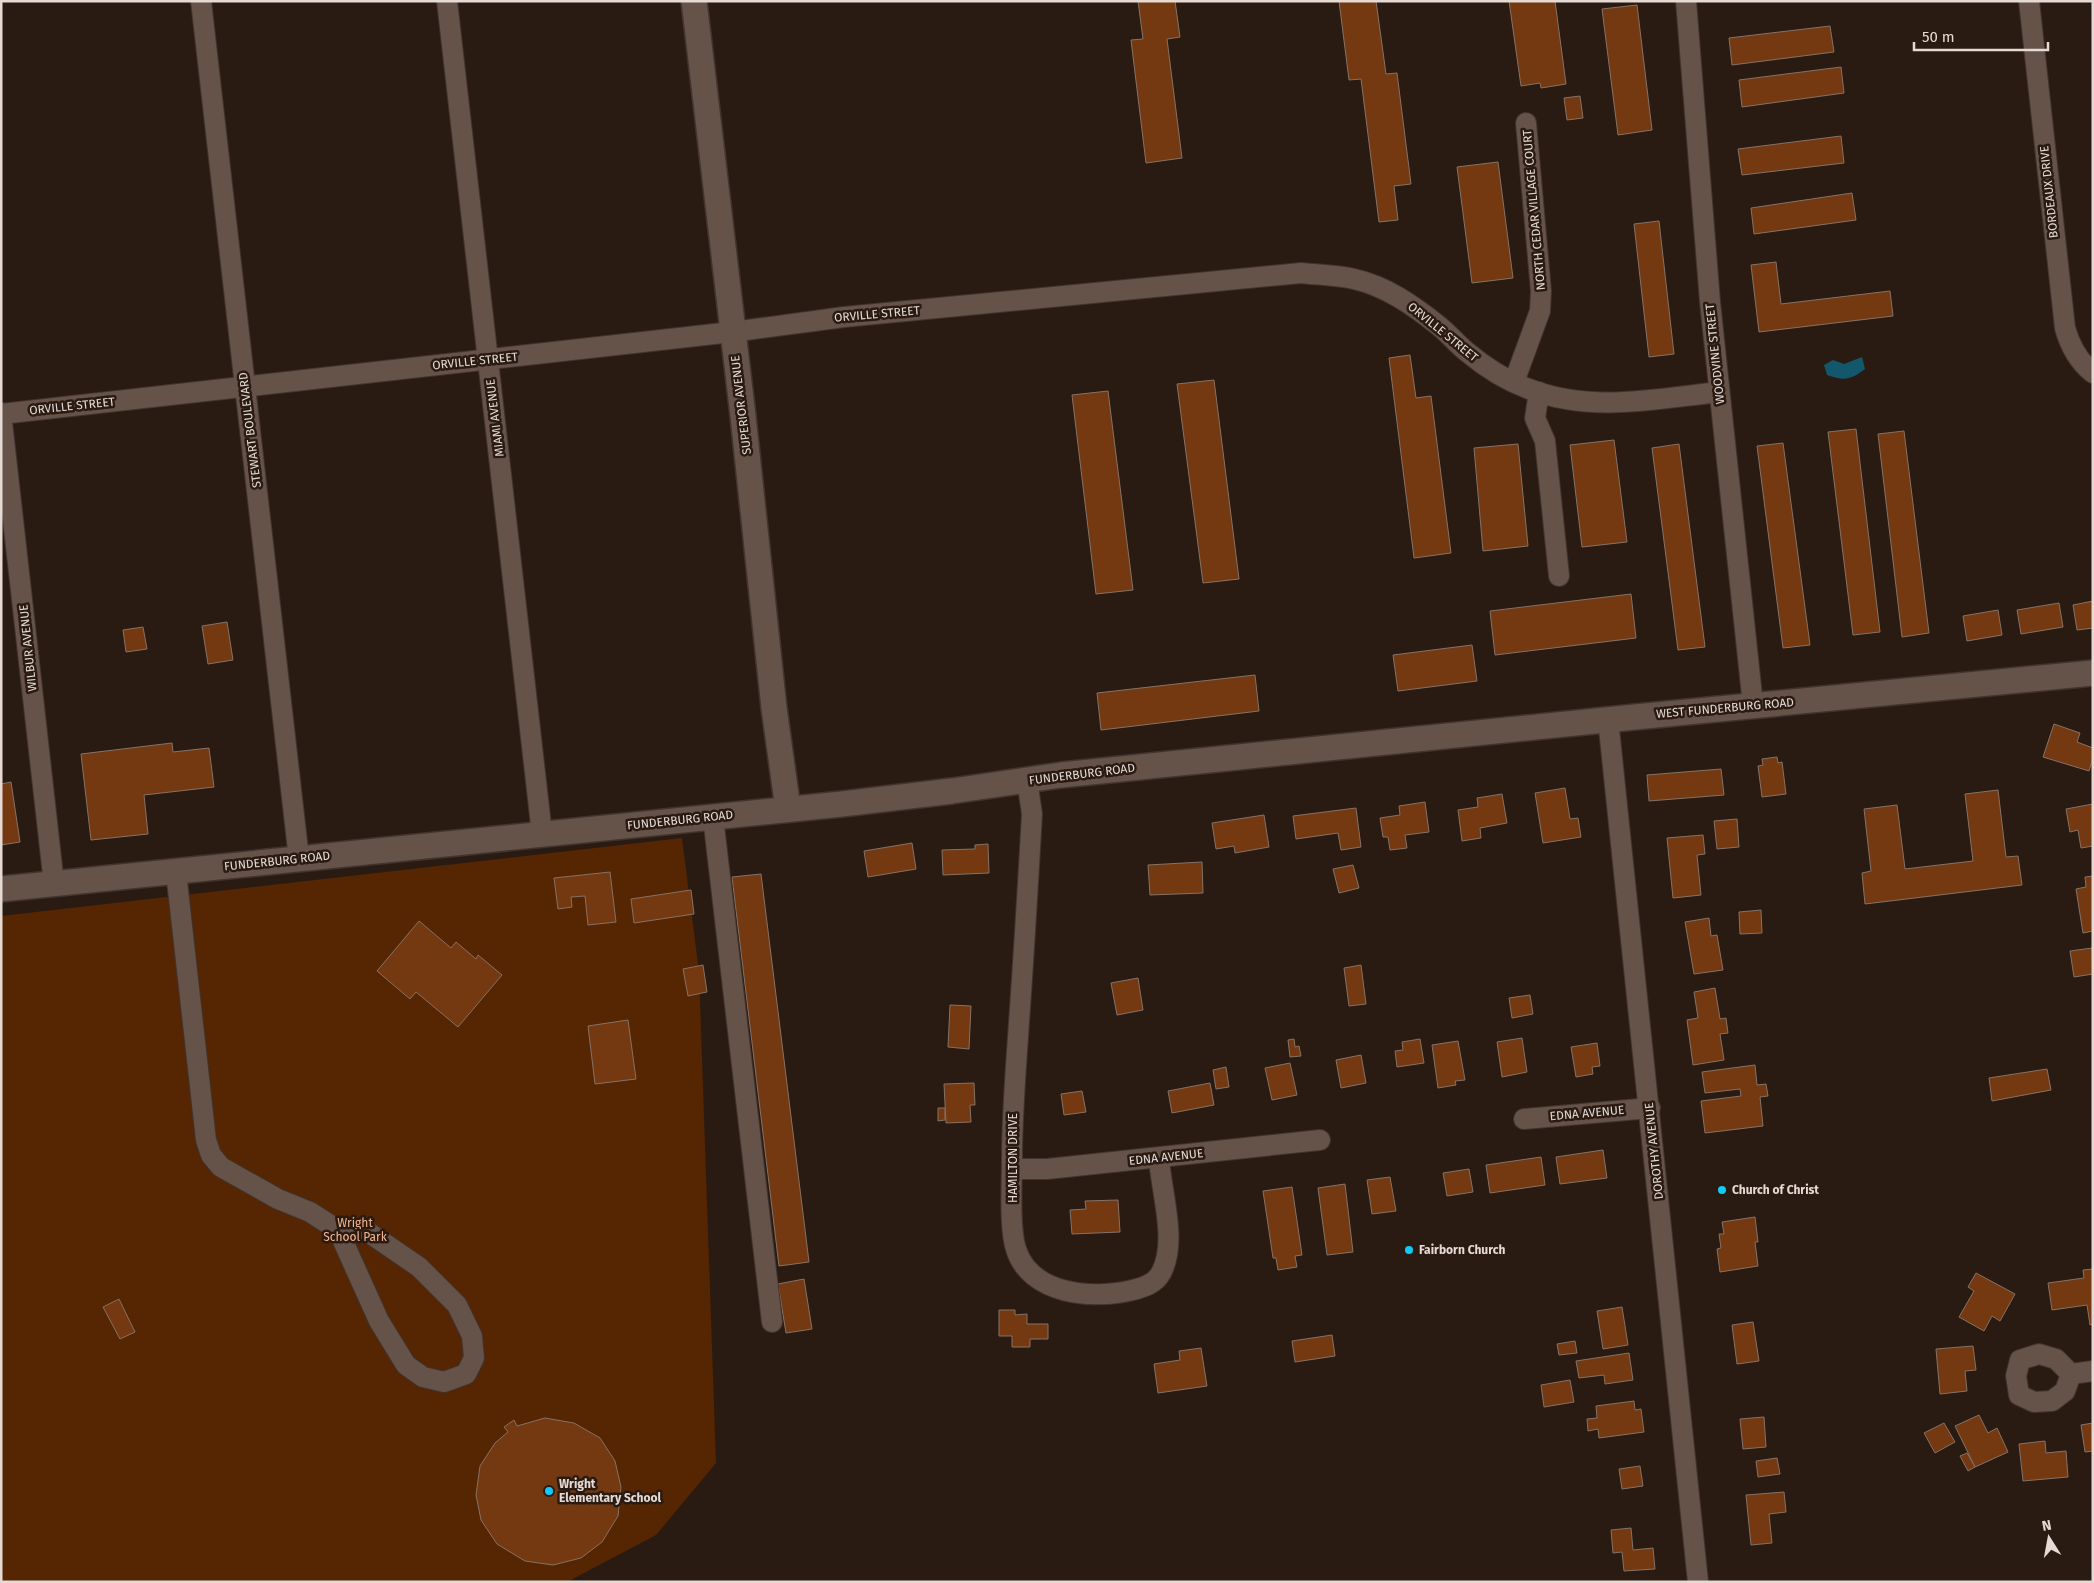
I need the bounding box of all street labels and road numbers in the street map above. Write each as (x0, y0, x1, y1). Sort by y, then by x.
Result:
street label: NORTH CEDAR VILLAGE COURT (1520, 128, 1548, 291)
street label: BORDEAUX DRIVE (2037, 145, 2061, 239)
street label: ORVILLE STREET (1405, 299, 1481, 365)
street label: WOODVINE STREET (1703, 302, 1727, 405)
street label: ORVILLE STREET (834, 303, 921, 325)
street label: ORVILLE STREET (431, 349, 519, 372)
street label: SUPERIOR AVENUE (728, 355, 754, 455)
street label: STEWART BOULEVARD (236, 371, 264, 489)
street label: MIAMI AVENUE (483, 378, 507, 458)
street label: ORVILLE STREET (28, 394, 116, 417)
street label: WILBUR AVENUE (16, 604, 40, 692)
street label: WEST FUNDERBURG ROAD (1655, 695, 1795, 721)
street label: FUNDERBURG ROAD (1028, 761, 1136, 787)
street label: FUNDERBURG ROAD (626, 807, 734, 833)
street label: FUNDERBURG ROAD (223, 848, 331, 874)
street label: DOROTHY AVENUE (1642, 1102, 1666, 1200)
street label: EDNA AVENUE (1549, 1103, 1625, 1123)
street label: HAMILTON DRIVE (1006, 1113, 1020, 1203)
street label: EDNA AVENUE (1128, 1146, 1204, 1168)

